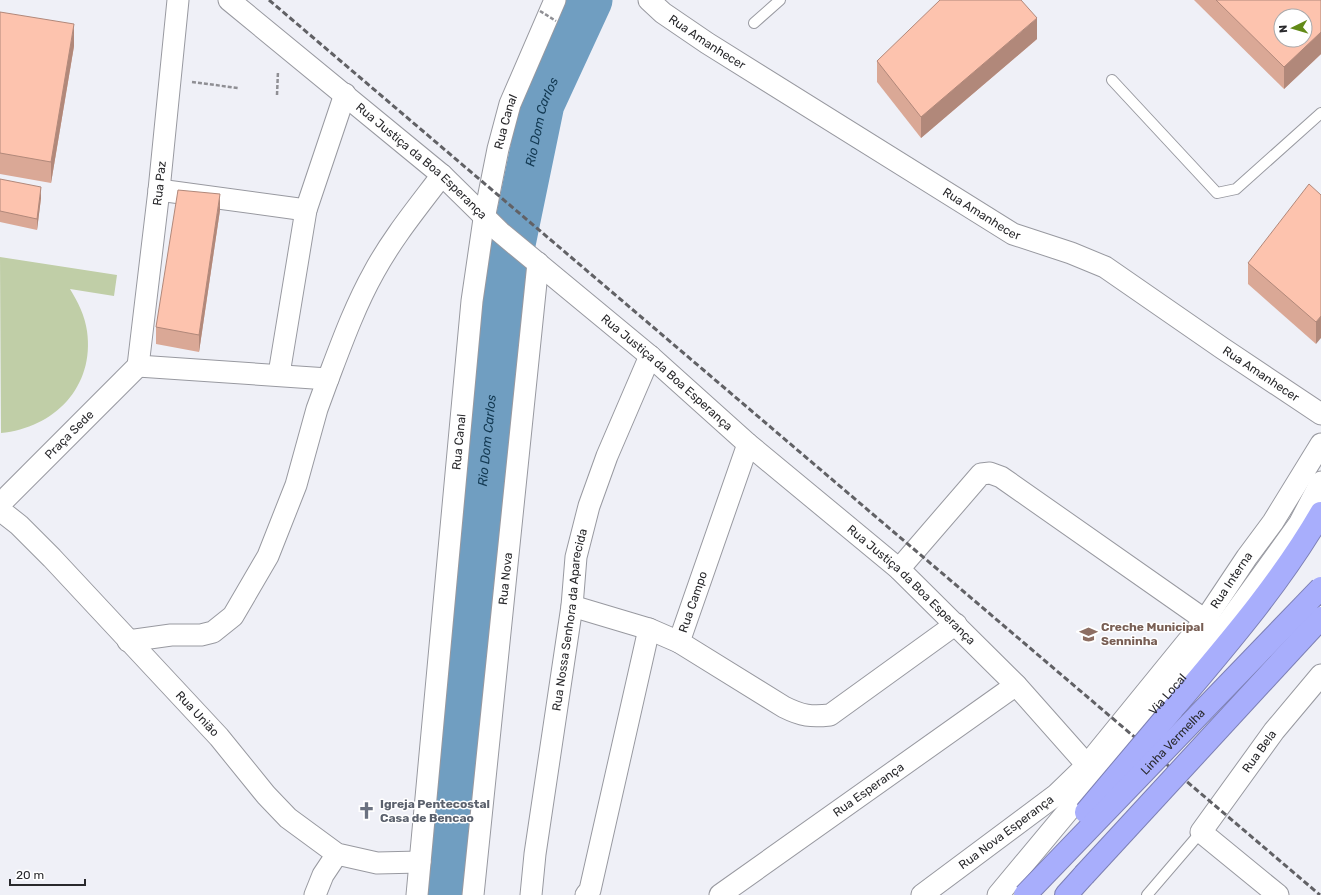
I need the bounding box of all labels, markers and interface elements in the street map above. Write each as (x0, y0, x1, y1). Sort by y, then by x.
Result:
north arrow (1273, 8, 1313, 48)
street label: Rua Amanhecer (666, 12, 749, 73)
text: N (1277, 24, 1290, 33)
water label: Rio Dom Carlos (522, 75, 561, 168)
street label: Rua Canal (491, 92, 520, 151)
street label: Rua Justiça da Boa Esperança (353, 100, 490, 222)
street label: Rua Paz (150, 160, 169, 206)
street label: Rua Amanhecer (940, 185, 1023, 243)
street label: Rua Justiça da Boa Esperança (598, 311, 735, 433)
street label: Rua Amanhecer (1220, 343, 1302, 405)
water label: Rio Dom Carlos (475, 393, 499, 487)
street label: Praça Sede (42, 407, 97, 462)
street label: Rua Canal (449, 413, 469, 471)
street label: Rua Justiça da Boa Esperança (844, 522, 978, 648)
street label: Rua Nossa Senhora da Aparecida (549, 527, 590, 712)
street label: Rua Interna (1208, 549, 1255, 611)
street label: Rua Nova (496, 552, 515, 606)
street label: Rua Campo (676, 569, 710, 635)
place label: Creche Municipal Senninha (1101, 620, 1204, 648)
school or university icon: Creche Municipal Senninha (1078, 624, 1098, 644)
street label: Via Local (1146, 671, 1190, 718)
street label: Rua União (173, 688, 222, 739)
street label: Linha Vermelha (1138, 706, 1208, 778)
street label: Rua Bela (1239, 727, 1279, 775)
street label: Rua Esperança (830, 760, 907, 820)
street label: Rua Nova Esperança (956, 792, 1056, 872)
place label: Igreja Pentecostal Casa de Bencao (380, 797, 490, 825)
church icon: Igreja Pentecostal Casa de Bencao (357, 801, 377, 821)
scale bar (10, 861, 85, 887)
text: 20 m (16, 868, 44, 882)

